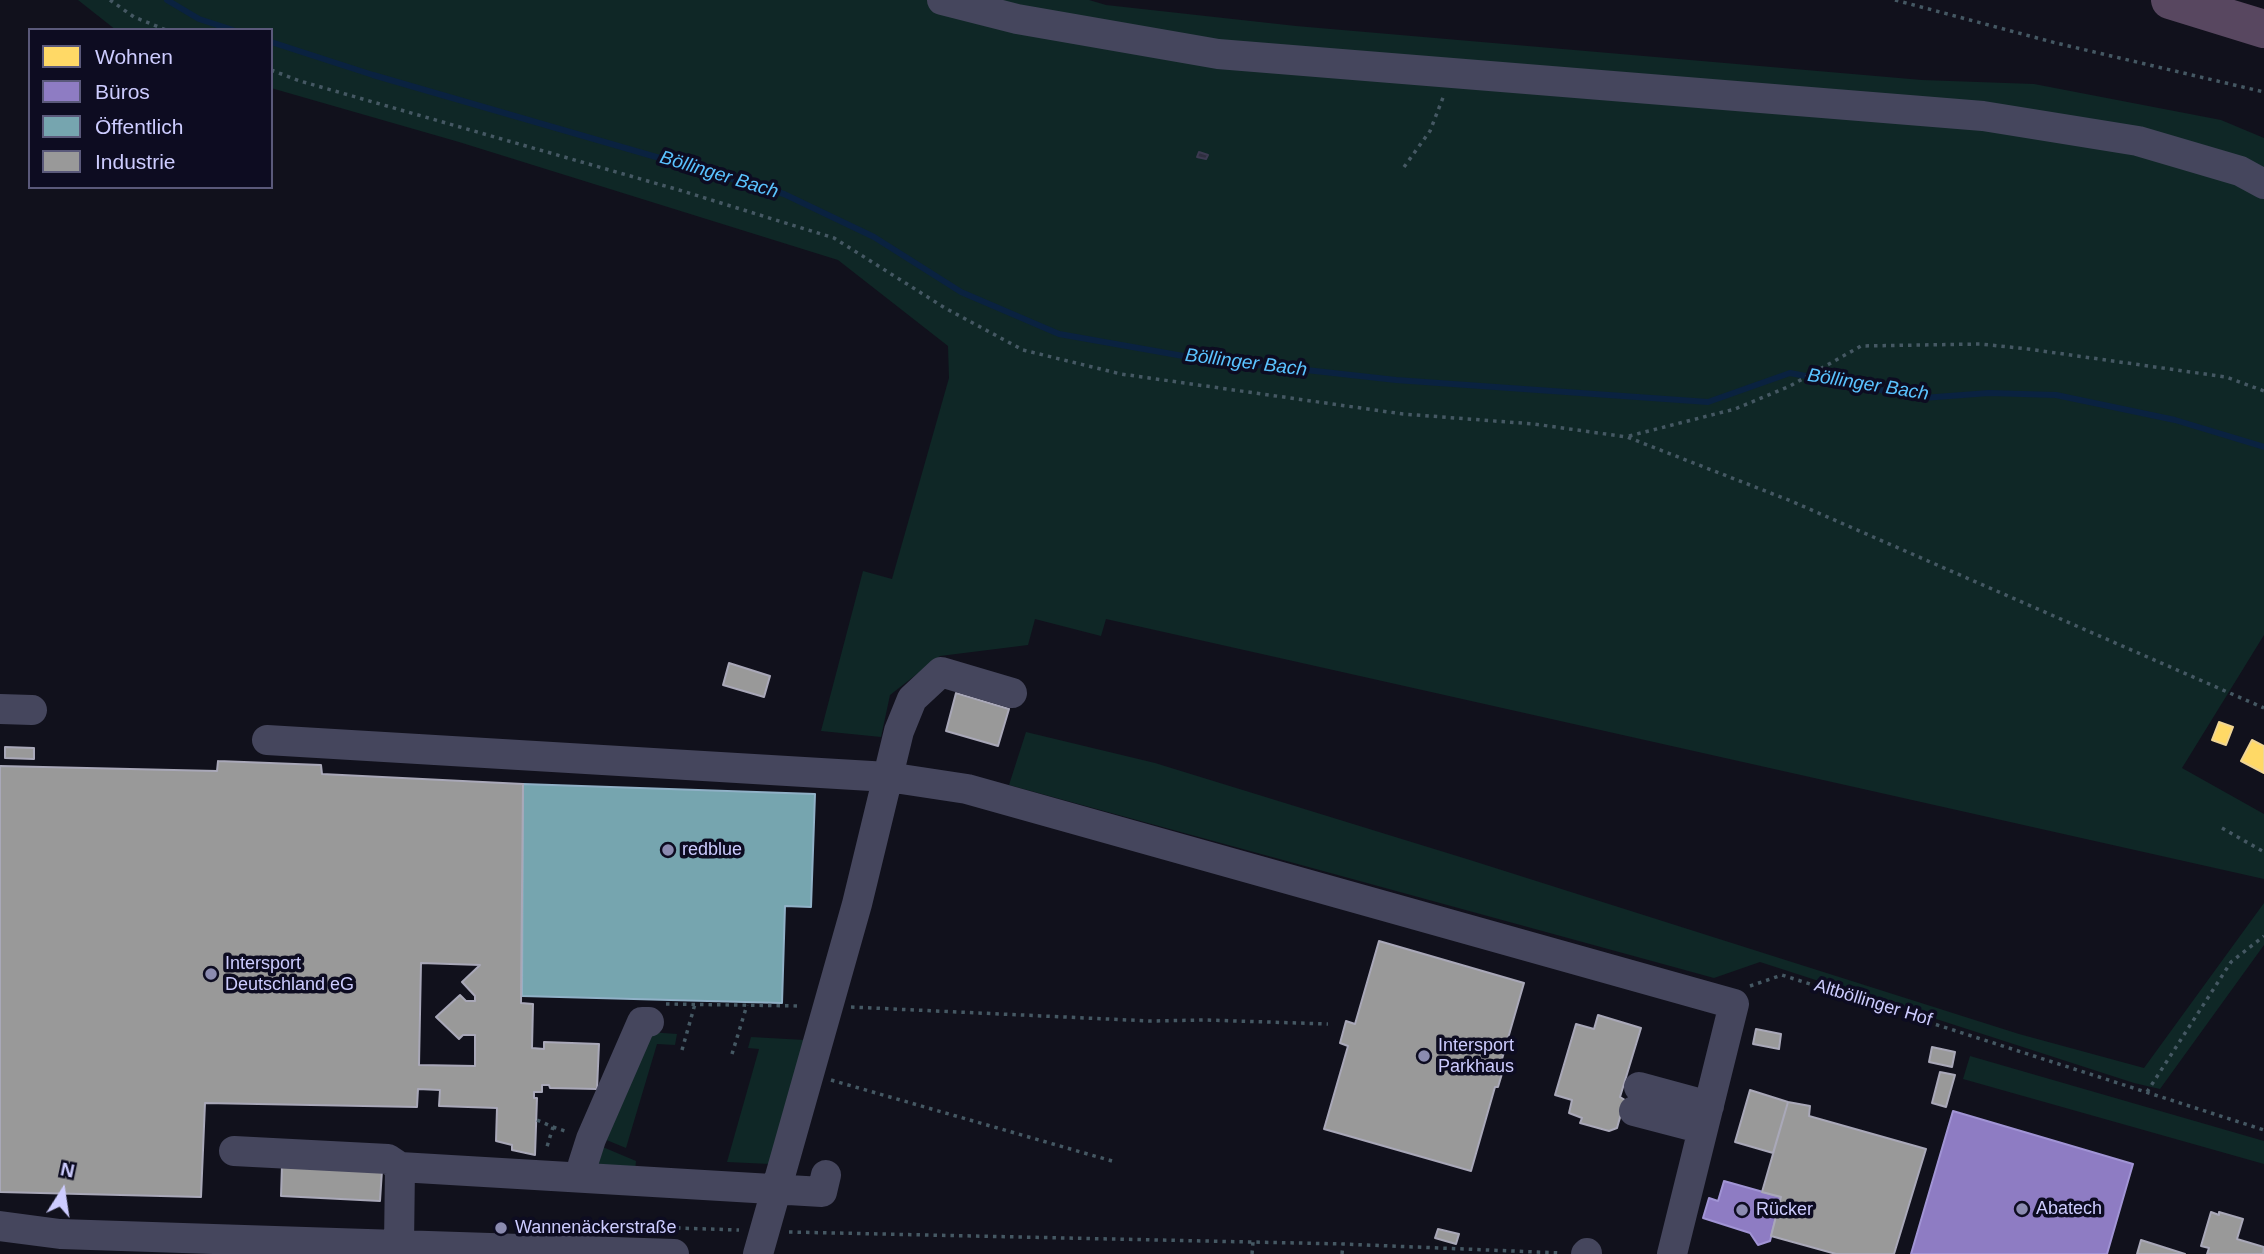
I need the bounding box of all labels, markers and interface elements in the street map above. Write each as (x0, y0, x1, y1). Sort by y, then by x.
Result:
legend (28, 28, 273, 189)
text: Wohnen (95, 45, 173, 68)
text: Büros (95, 80, 150, 103)
text: Öffentlich (95, 115, 183, 138)
water label: Böllinger Bach (657, 146, 781, 204)
text: Industrie (95, 150, 176, 173)
water label: Böllinger Bach (1184, 344, 1308, 382)
water label: Böllinger Bach (1806, 364, 1930, 406)
place label: redblue (682, 839, 742, 861)
marker: redblue (660, 842, 676, 858)
place label: Intersport Deutschland eG (225, 953, 354, 996)
marker: Intersport Deutschland eG (203, 966, 219, 982)
street label: Altböllinger Hof (1811, 975, 1935, 1031)
place label: Intersport Parkhaus (1438, 1035, 1514, 1078)
marker: Intersport Parkhaus (1416, 1048, 1432, 1064)
north arrow (28, 1156, 98, 1226)
text: N (59, 1158, 76, 1182)
place label: Abatech (2036, 1198, 2102, 1220)
place label: Rücker (1756, 1199, 1813, 1221)
marker: Abatech (2014, 1201, 2030, 1217)
marker: Rücker (1734, 1202, 1750, 1218)
place label: Wannenäckerstraße (515, 1217, 676, 1239)
marker: Wannenäckerstraße (493, 1220, 509, 1236)

